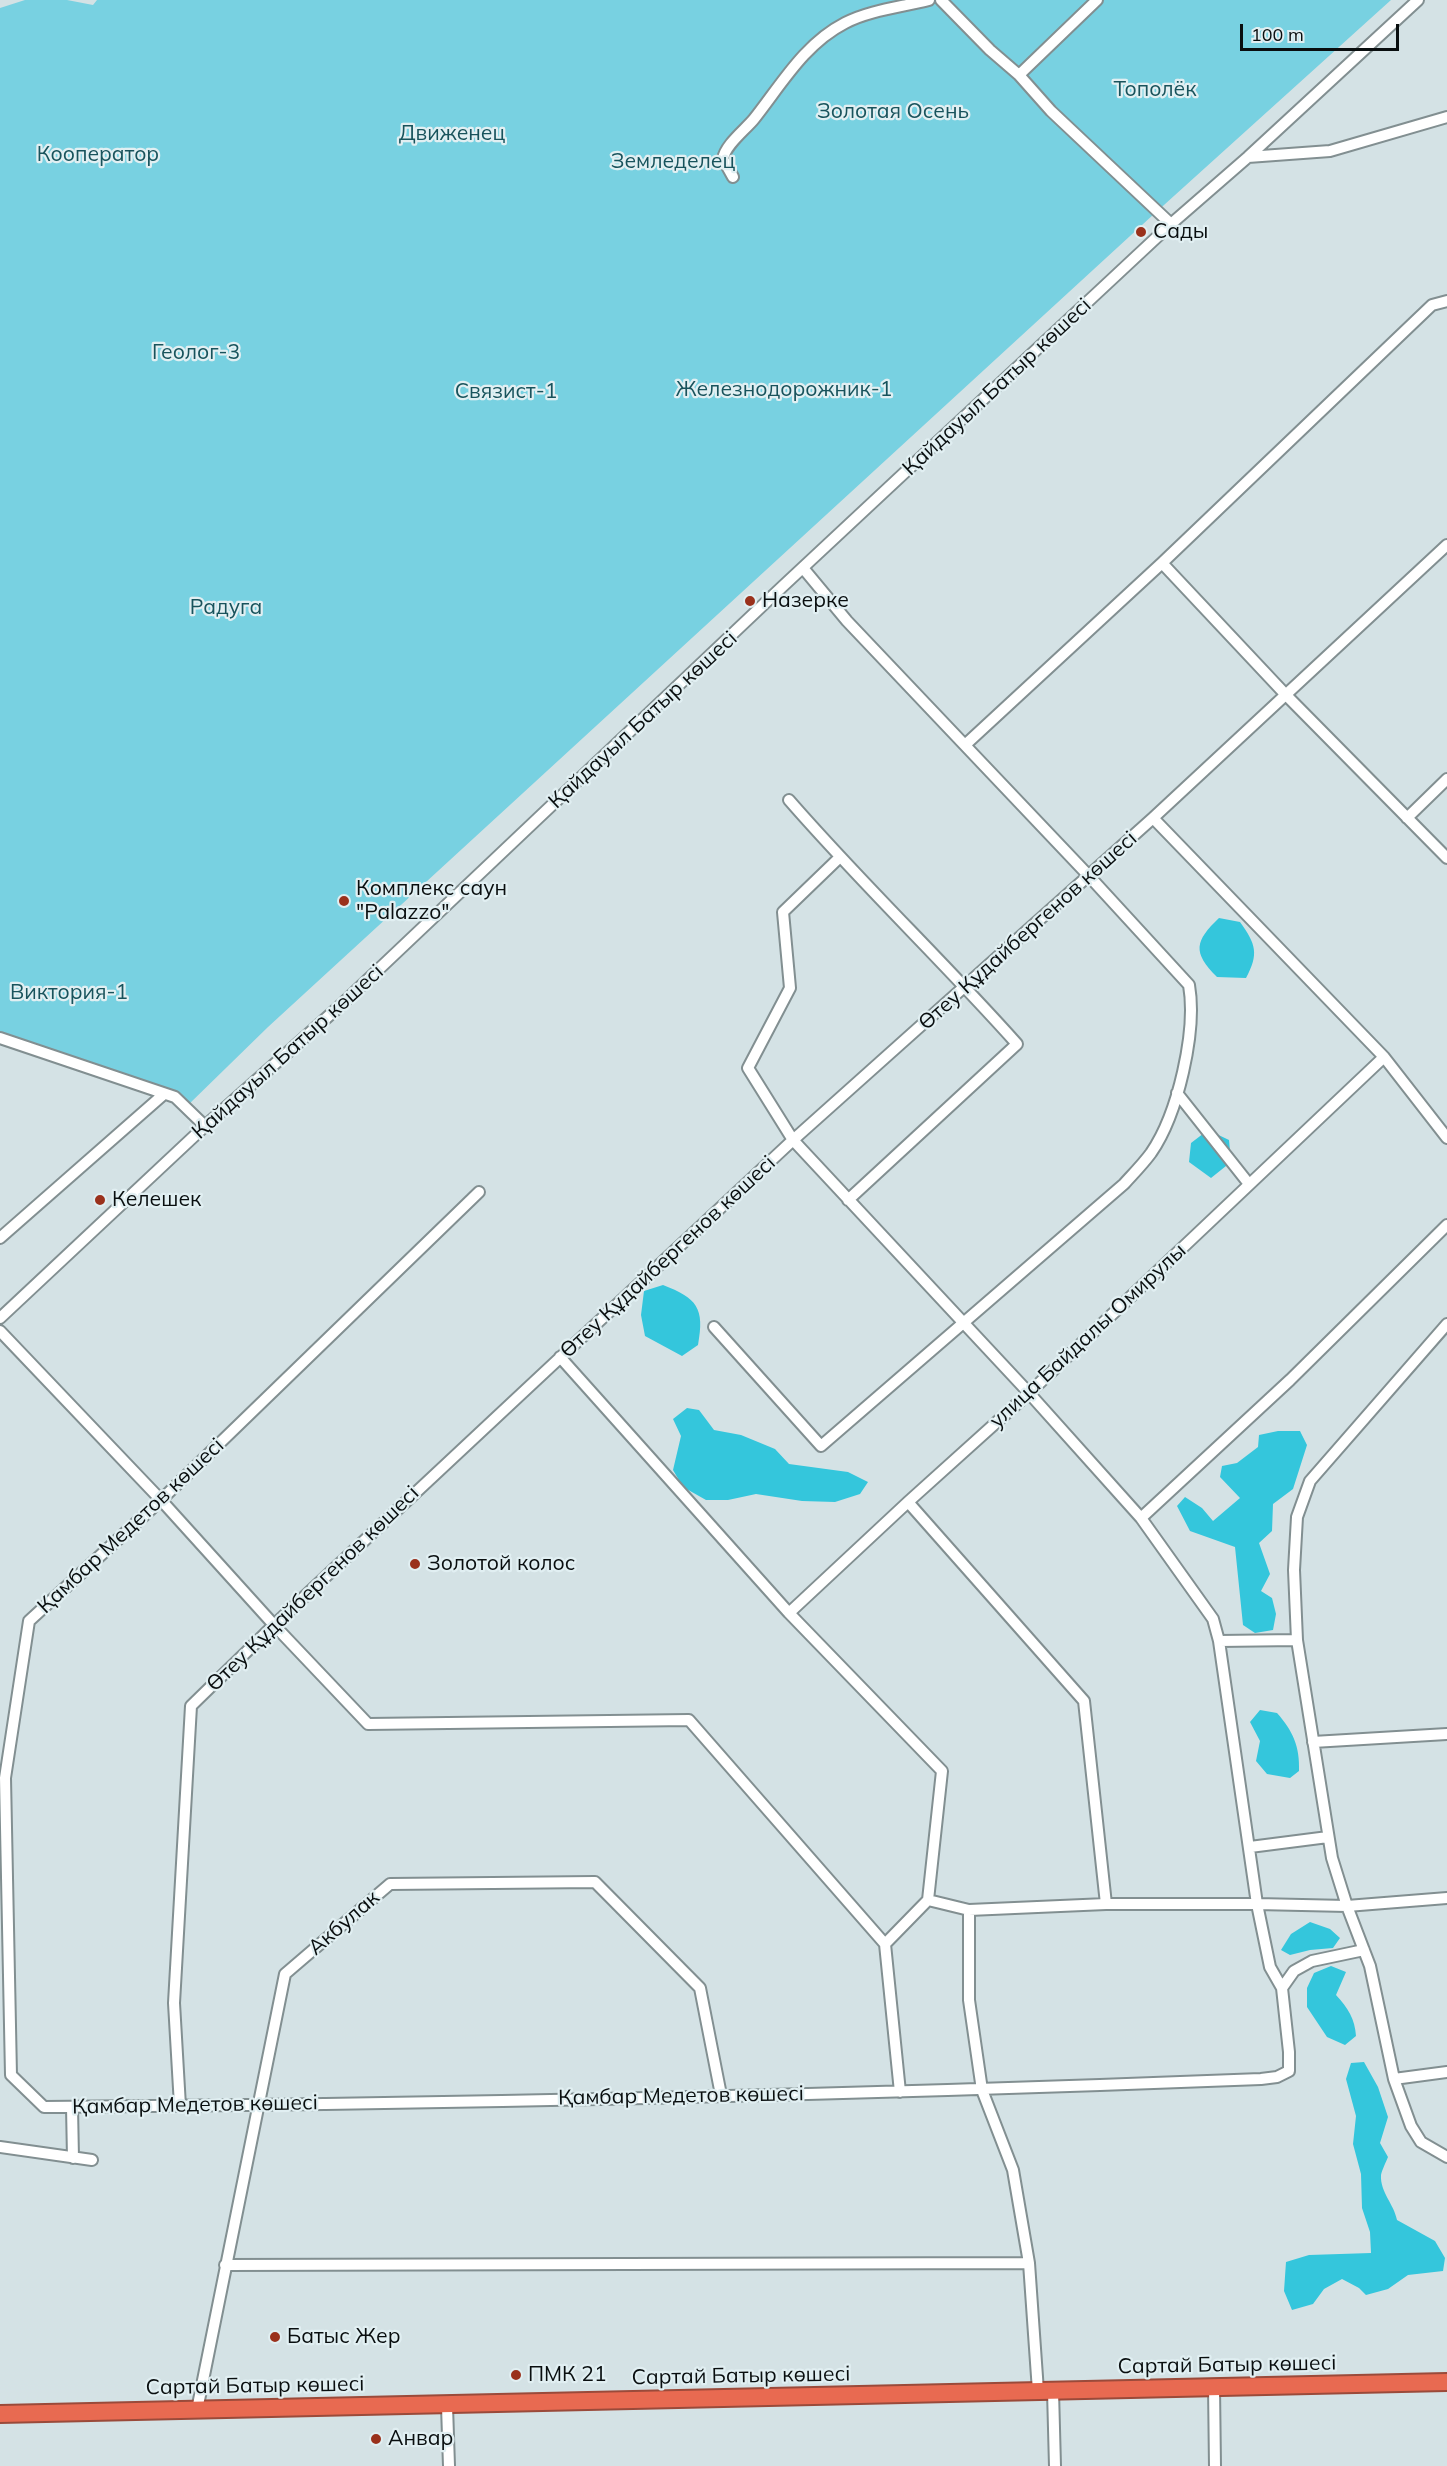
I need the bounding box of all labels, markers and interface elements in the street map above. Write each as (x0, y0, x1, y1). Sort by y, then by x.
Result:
scale bar (1243, 12, 1402, 50)
text: 100 m (1251, 23, 1304, 46)
park label: Тополёк (1113, 77, 1197, 103)
park label: Золотая Осень (817, 99, 969, 125)
park label: Движенец (399, 121, 505, 147)
park label: Кооператор (37, 142, 159, 168)
park label: Земледелец (611, 149, 735, 175)
place label: Сады (1153, 219, 1208, 245)
marker: Сады (1134, 225, 1148, 239)
street label: Қайдауыл Батыр көшесі (897, 293, 1097, 481)
park label: Геолог-3 (152, 340, 240, 366)
park label: Железнодорожник-1 (676, 377, 892, 403)
park label: Связист-1 (455, 379, 557, 405)
place label: Назерке (762, 588, 849, 614)
marker: Назерке (743, 594, 757, 608)
park label: Радуга (190, 595, 262, 621)
street label: Қайдауыл Батыр көшесі (543, 626, 743, 814)
street label: Өтеу Құдайбергенов көшесі (914, 826, 1142, 1036)
place label: Комплекс саун "Palazzo" (356, 876, 507, 926)
marker: Комплекс саун "Palazzo" (337, 894, 351, 908)
street label: Қайдауыл Батыр көшесі (187, 959, 389, 1145)
park label: Виктория-1 (10, 980, 128, 1006)
street label: Өтеу Құдайбергенов көшесі (555, 1151, 781, 1363)
place label: Келешек (112, 1187, 201, 1213)
marker: Келешек (93, 1193, 107, 1207)
street label: улица Байдалы Омирулы (985, 1238, 1191, 1434)
street label: Қамбар Медетов көшесі (33, 1433, 229, 1619)
street label: Өтеу Құдайбергенов көшесі (202, 1481, 424, 1697)
place label: Золотой колос (427, 1551, 575, 1577)
marker: Золотой колос (408, 1557, 422, 1571)
street label: Акбулак (303, 1885, 385, 1961)
street label: Қамбар Медетов көшесі (558, 2081, 804, 2111)
street label: Қамбар Медетов көшесі (72, 2090, 318, 2120)
place label: Батыс Жер (287, 2324, 401, 2350)
marker: Батыс Жер (268, 2330, 282, 2344)
street label: Сартай Батыр көшесі (1117, 2350, 1337, 2380)
street label: Сартай Батыр көшесі (631, 2361, 851, 2391)
place label: ПМК 21 (528, 2362, 607, 2388)
marker: ПМК 21 (509, 2368, 523, 2382)
street label: Сартай Батыр көшесі (145, 2371, 365, 2401)
place label: Анвар (388, 2426, 453, 2452)
marker: Анвар (369, 2432, 383, 2446)

